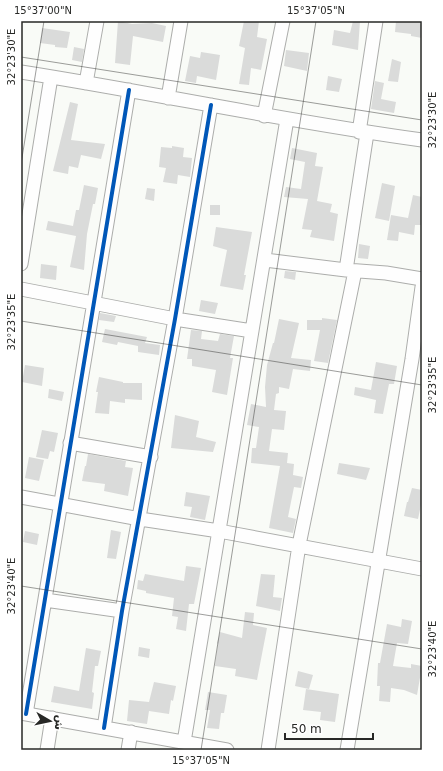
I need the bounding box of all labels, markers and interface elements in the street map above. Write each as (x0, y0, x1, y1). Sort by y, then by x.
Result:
text: 15°37'00"N (14, 5, 72, 16)
text: 15°37'05"N (287, 5, 345, 16)
text: 32°23'30"E (6, 29, 17, 85)
text: 32°23'30"E (427, 92, 438, 148)
text: 32°23'35"E (6, 294, 17, 350)
text: 32°23'35"E (427, 357, 438, 413)
text: 32°23'40"E (6, 558, 17, 614)
text: 32°23'40"E (427, 621, 438, 677)
north arrow (30, 701, 70, 741)
text: ش (52, 714, 67, 731)
scale bar (285, 715, 373, 741)
text: 50 m (291, 722, 322, 736)
text: 15°37'05"N (172, 755, 230, 766)

